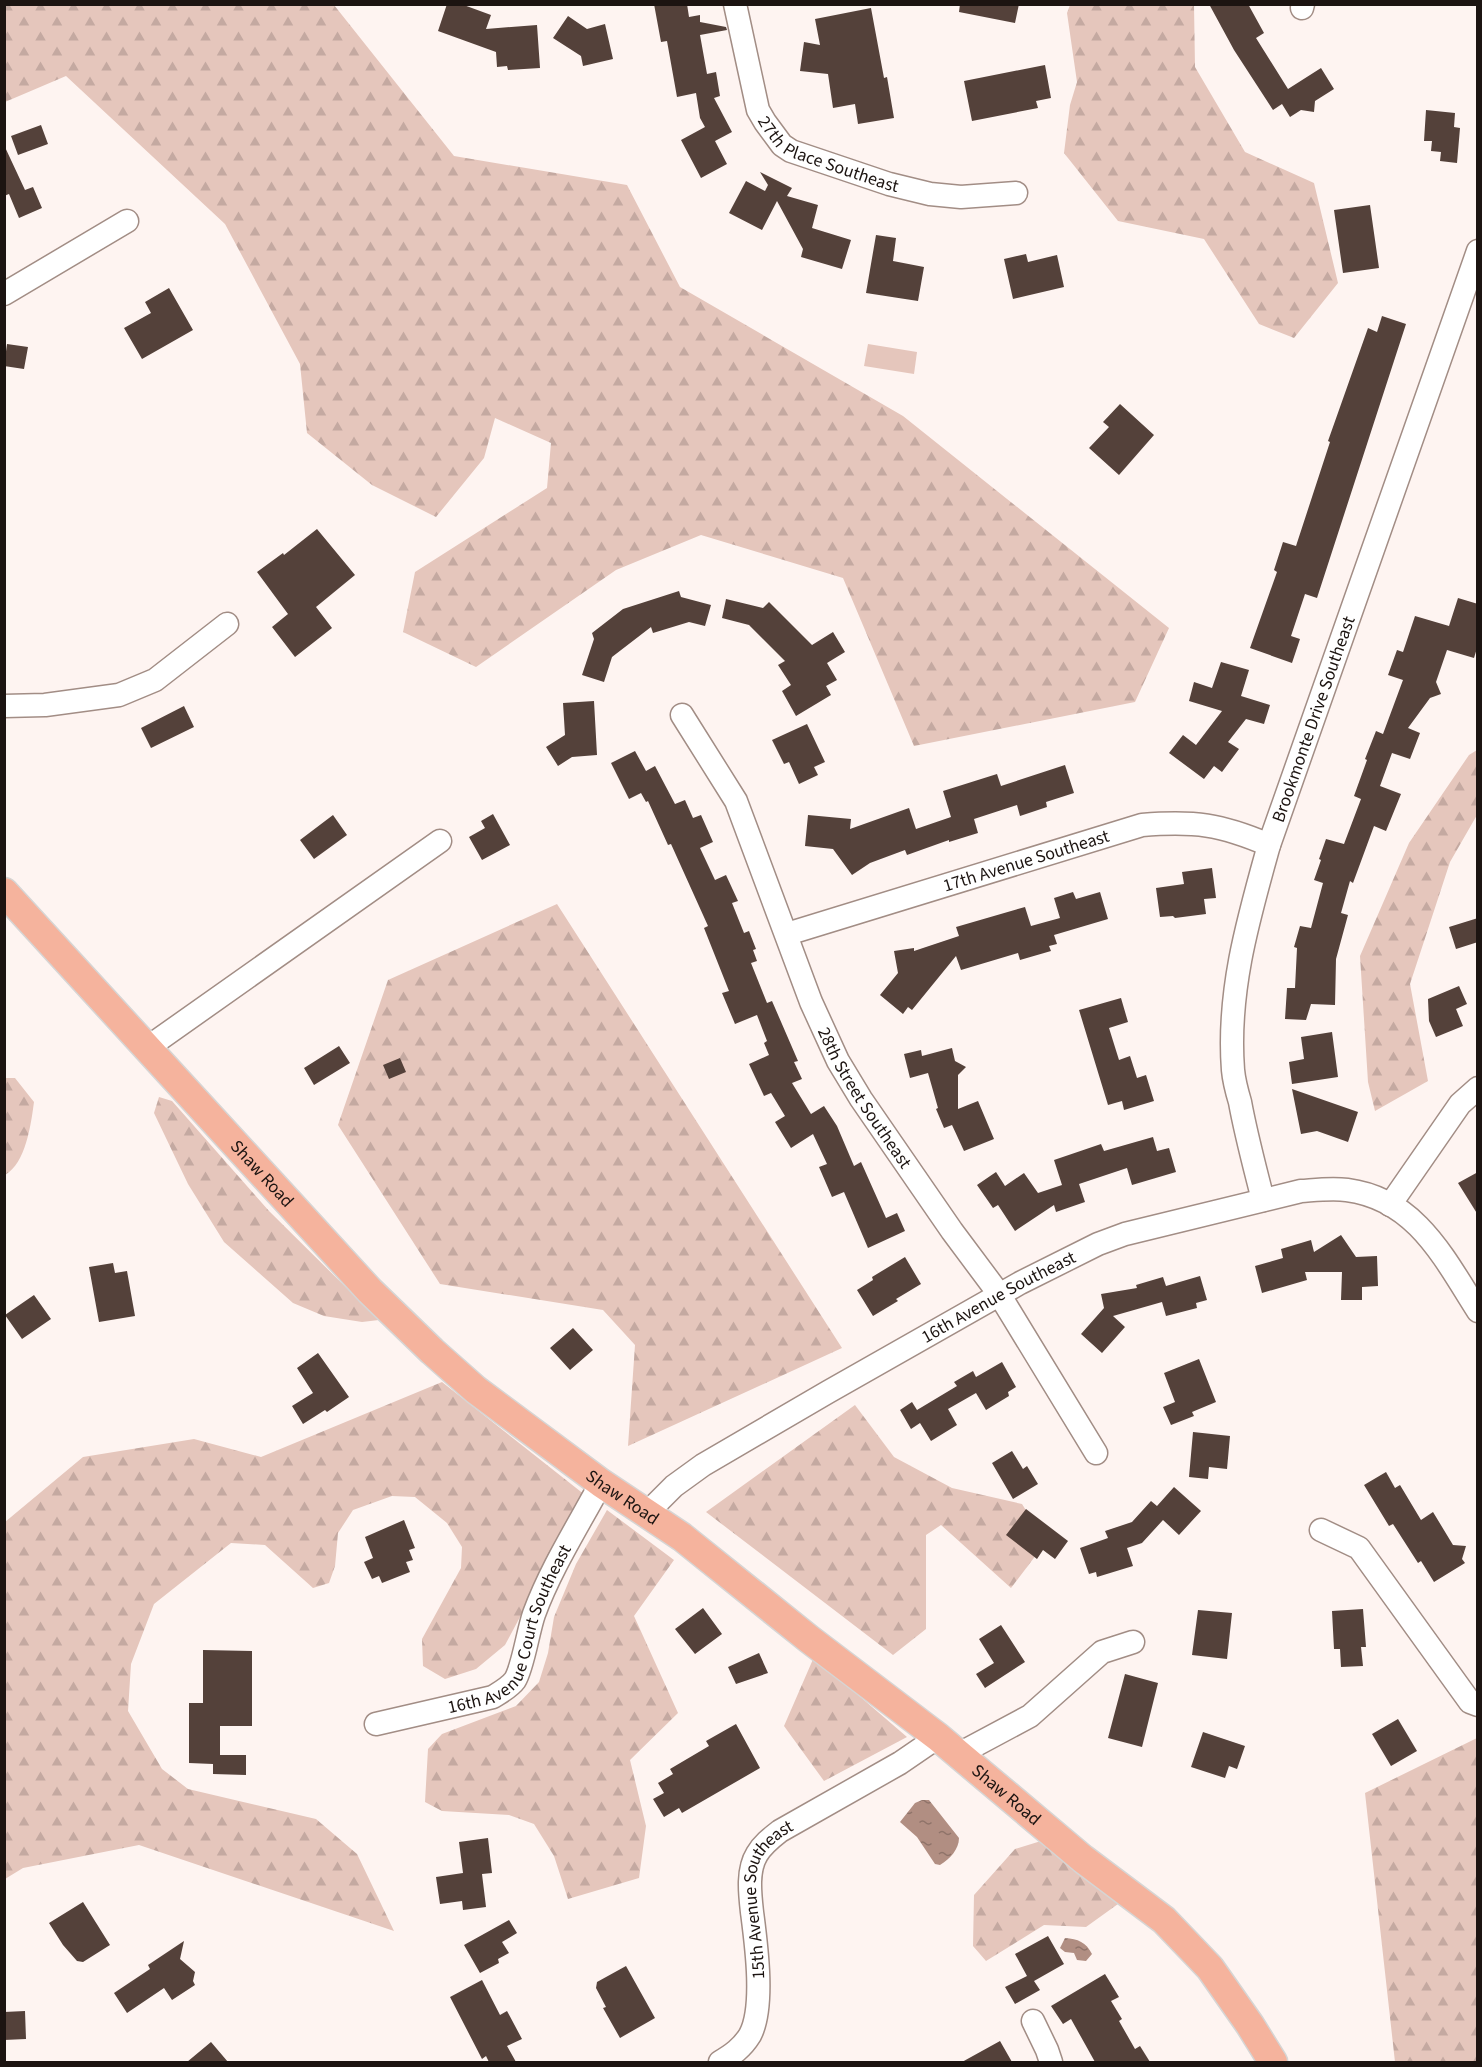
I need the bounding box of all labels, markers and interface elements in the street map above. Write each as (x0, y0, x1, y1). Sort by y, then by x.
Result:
street label: 27th Place Southeast (752, 111, 901, 198)
street label: Brookmonte Drive Southeast (1265, 613, 1361, 826)
street label: 17th Avenue Southeast (940, 823, 1112, 898)
street label: 28th Street Southeast (812, 1023, 918, 1173)
street label: Shaw Road (225, 1134, 300, 1213)
street label: 16th Avenue Southeast (917, 1245, 1080, 1349)
street label: Shaw Road (581, 1463, 664, 1531)
street label: 16th Avenue Court Southeast (445, 1540, 577, 1720)
street label: Shaw Road (966, 1758, 1047, 1831)
street label: 15th Avenue Southeast (737, 1814, 798, 1980)

